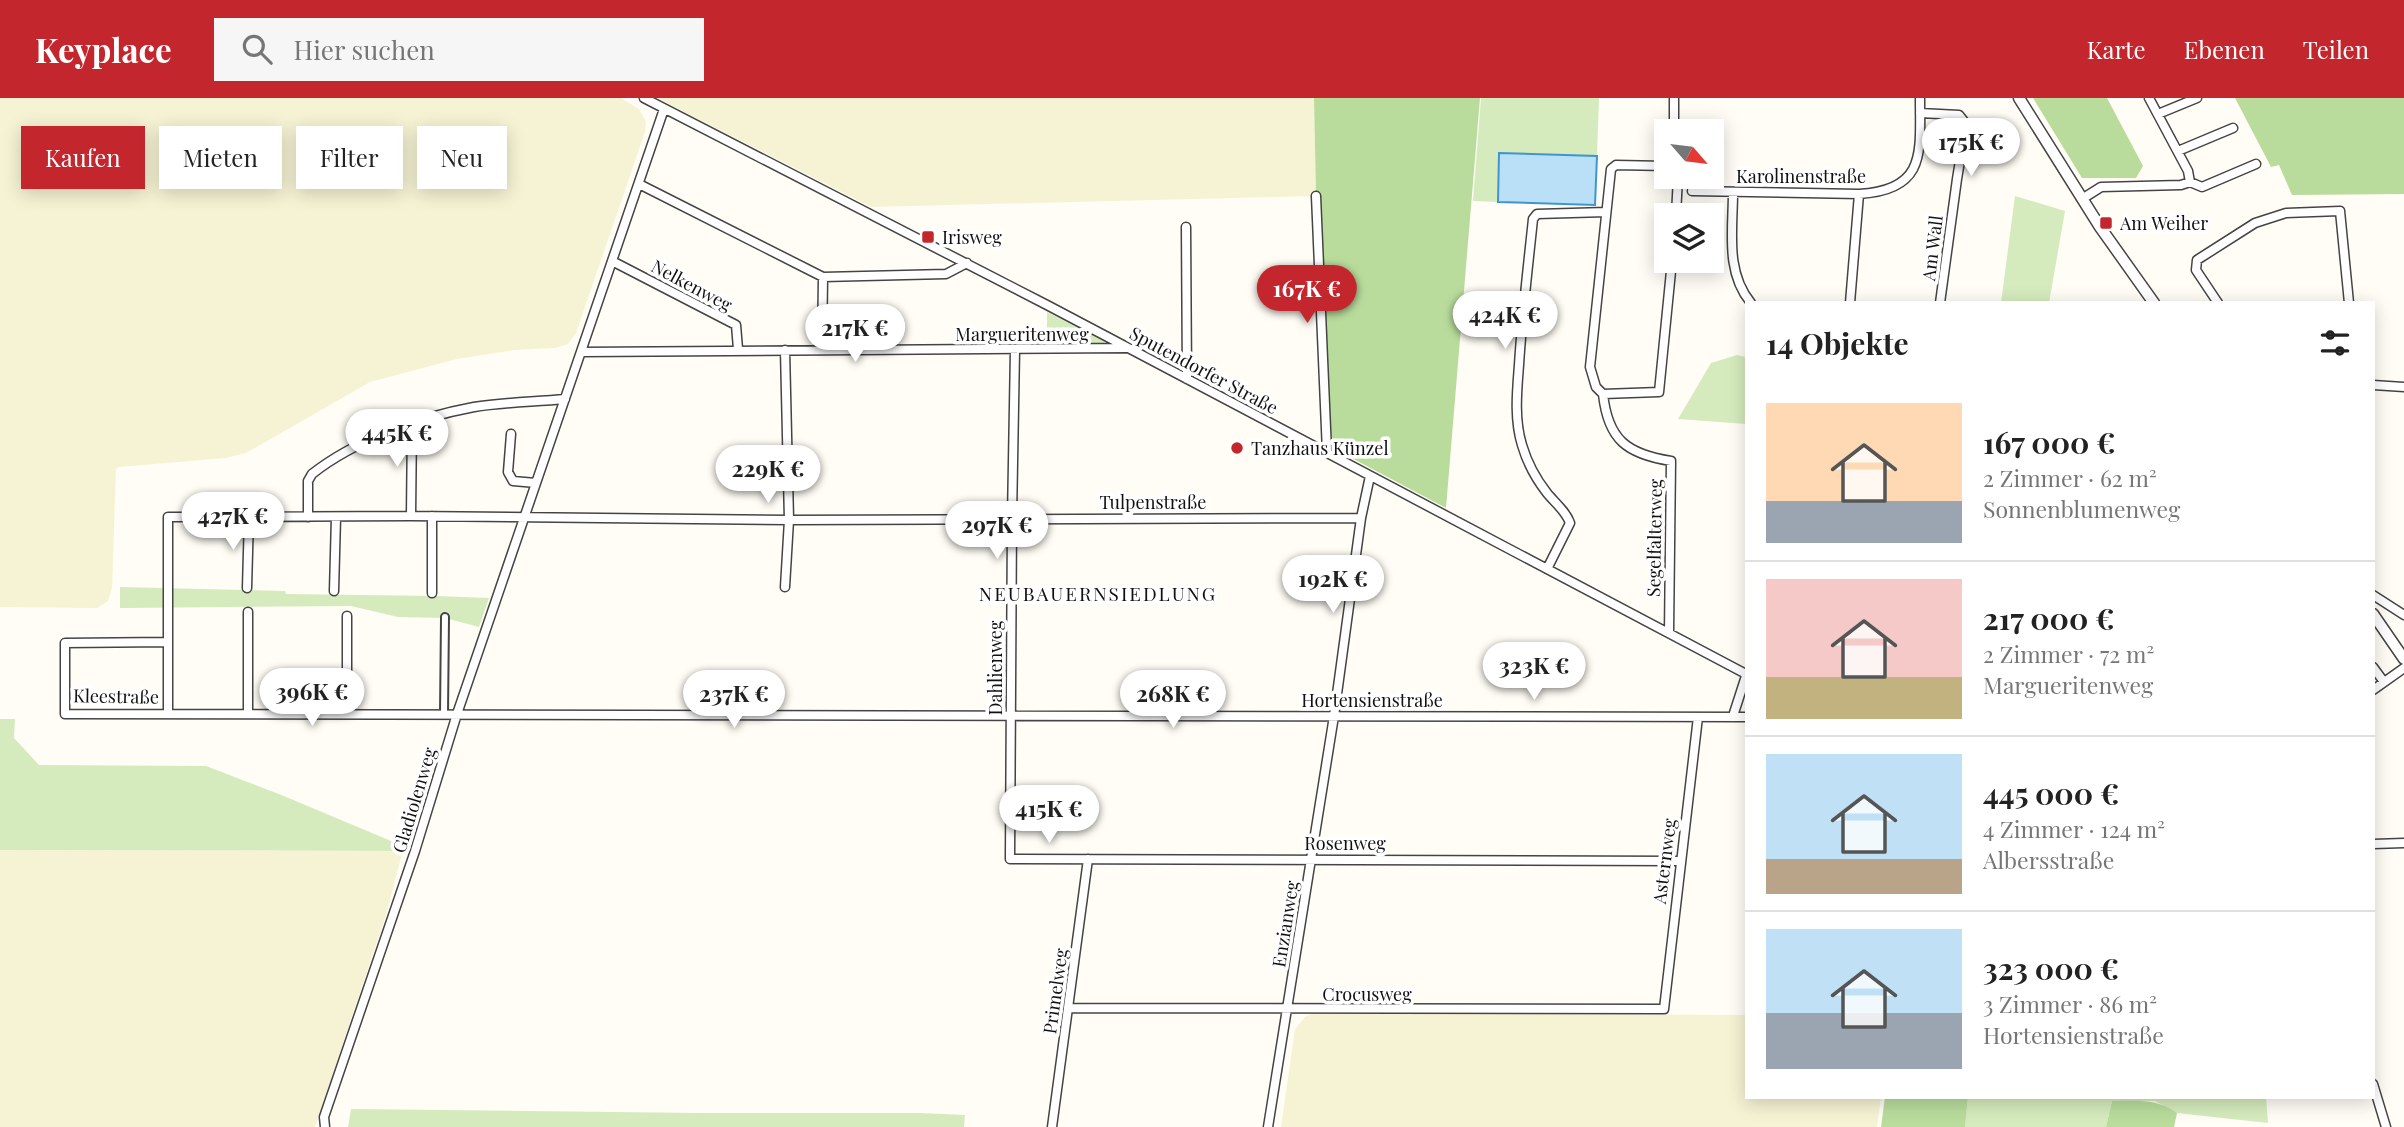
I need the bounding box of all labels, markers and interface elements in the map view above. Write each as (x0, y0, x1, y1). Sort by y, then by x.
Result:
search box (214, 18, 704, 81)
text: Keyplace (35, 27, 172, 71)
icon: search (238, 30, 276, 68)
text: Hier suchen (294, 32, 435, 67)
text: Karte (2087, 33, 2146, 65)
text: Ebenen (2184, 33, 2265, 65)
text: Teilen (2303, 33, 2369, 65)
pin: 175K € (1914, 118, 2028, 178)
north arrow (1654, 119, 1724, 189)
map controls (1654, 119, 1724, 273)
text: 175K € (1938, 125, 2004, 156)
chip: Kaufen (21, 126, 145, 189)
chip: Mieten (159, 126, 282, 189)
chip: Filter (296, 126, 403, 189)
chip: Neu (417, 126, 507, 189)
street label: Karolinenstraße (1736, 164, 1866, 188)
button: layers (1654, 203, 1724, 273)
place label: Am Weiher (2119, 211, 2208, 235)
street label: Am Wall (1916, 214, 1948, 283)
marker: Am Weiher (2098, 215, 2114, 231)
place label: Irisweg (942, 225, 1002, 249)
marker: Irisweg (920, 229, 936, 245)
street label: Nelkenweg (647, 254, 737, 316)
pin: 167K € (1250, 266, 1364, 325)
text: 167K € (1273, 272, 1341, 303)
pin: 424K € (1448, 292, 1562, 351)
text: 424K € (1469, 298, 1541, 329)
pin: 217K € (798, 304, 912, 364)
text: 217K € (821, 311, 889, 342)
street label: Sputendorfer Straße (1126, 321, 1282, 419)
street label: Margueritenweg (955, 322, 1089, 346)
text: 14 Objekte (1766, 323, 1909, 363)
icon: filters (2316, 324, 2354, 362)
pin: 445K € (340, 410, 454, 469)
text: 445K € (361, 416, 433, 447)
text: 167 000 € (1983, 422, 2116, 462)
icon: home (1822, 431, 1906, 515)
place label: Tanzhaus Künzel (1251, 436, 1389, 460)
marker: Tanzhaus Künzel (1229, 440, 1245, 456)
pin: 229K € (711, 446, 825, 505)
text: 229K € (731, 452, 805, 483)
text: 2 Zimmer · 62 m² (1983, 462, 2157, 493)
street label: Segelfalterweg (1641, 478, 1667, 597)
street label: Tulpenstraße (1100, 490, 1206, 514)
pin: 427K € (176, 492, 290, 552)
text: Sonnenblumenweg (1983, 493, 2180, 524)
text: 427K € (198, 499, 268, 530)
pin: 297K € (940, 502, 1054, 561)
text: 297K € (961, 508, 1033, 539)
pin: 192K € (1276, 556, 1390, 615)
text: 192K € (1298, 562, 1368, 593)
district label: NEUBAUERNSIEDLUNG (979, 580, 1217, 606)
text: 217 000 € (1983, 598, 2114, 638)
icon: home (1822, 607, 1906, 691)
street label: Dahlienweg (983, 620, 1007, 715)
text: 2 Zimmer · 72 m² (1983, 638, 2154, 669)
pin: 323K € (1477, 642, 1591, 702)
text: 323K € (1499, 649, 1569, 680)
pin: 396K € (255, 668, 369, 728)
text: Margueritenweg (1983, 669, 2153, 700)
pin: 237K € (677, 670, 791, 730)
pin: 268K € (1116, 670, 1230, 730)
text: 396K € (275, 675, 349, 706)
text: 237K € (699, 677, 769, 708)
text: 268K € (1136, 677, 1210, 708)
street label: Kleestraße (73, 683, 159, 709)
street label: Hortensienstraße (1301, 688, 1443, 712)
street label: Gladiolenweg (387, 744, 442, 856)
text: 445 000 € (1983, 773, 2119, 813)
icon: home (1822, 782, 1906, 866)
pin: 415K € (992, 786, 1106, 845)
text: 415K € (1015, 792, 1083, 823)
text: 4 Zimmer · 124 m² (1983, 813, 2165, 844)
street label: Asternweg (1647, 816, 1681, 906)
street label: Rosenweg (1304, 831, 1386, 855)
text: Albersstraße (1983, 844, 2114, 875)
street label: Enzianweg (1266, 878, 1304, 969)
street label: Primelweg (1037, 946, 1073, 1035)
text: 323 000 € (1983, 948, 2119, 988)
icon: home (1822, 957, 1906, 1041)
street label: Crocusweg (1322, 982, 1412, 1006)
text: 3 Zimmer · 86 m² (1983, 988, 2157, 1019)
text: Hortensienstraße (1983, 1019, 2164, 1050)

